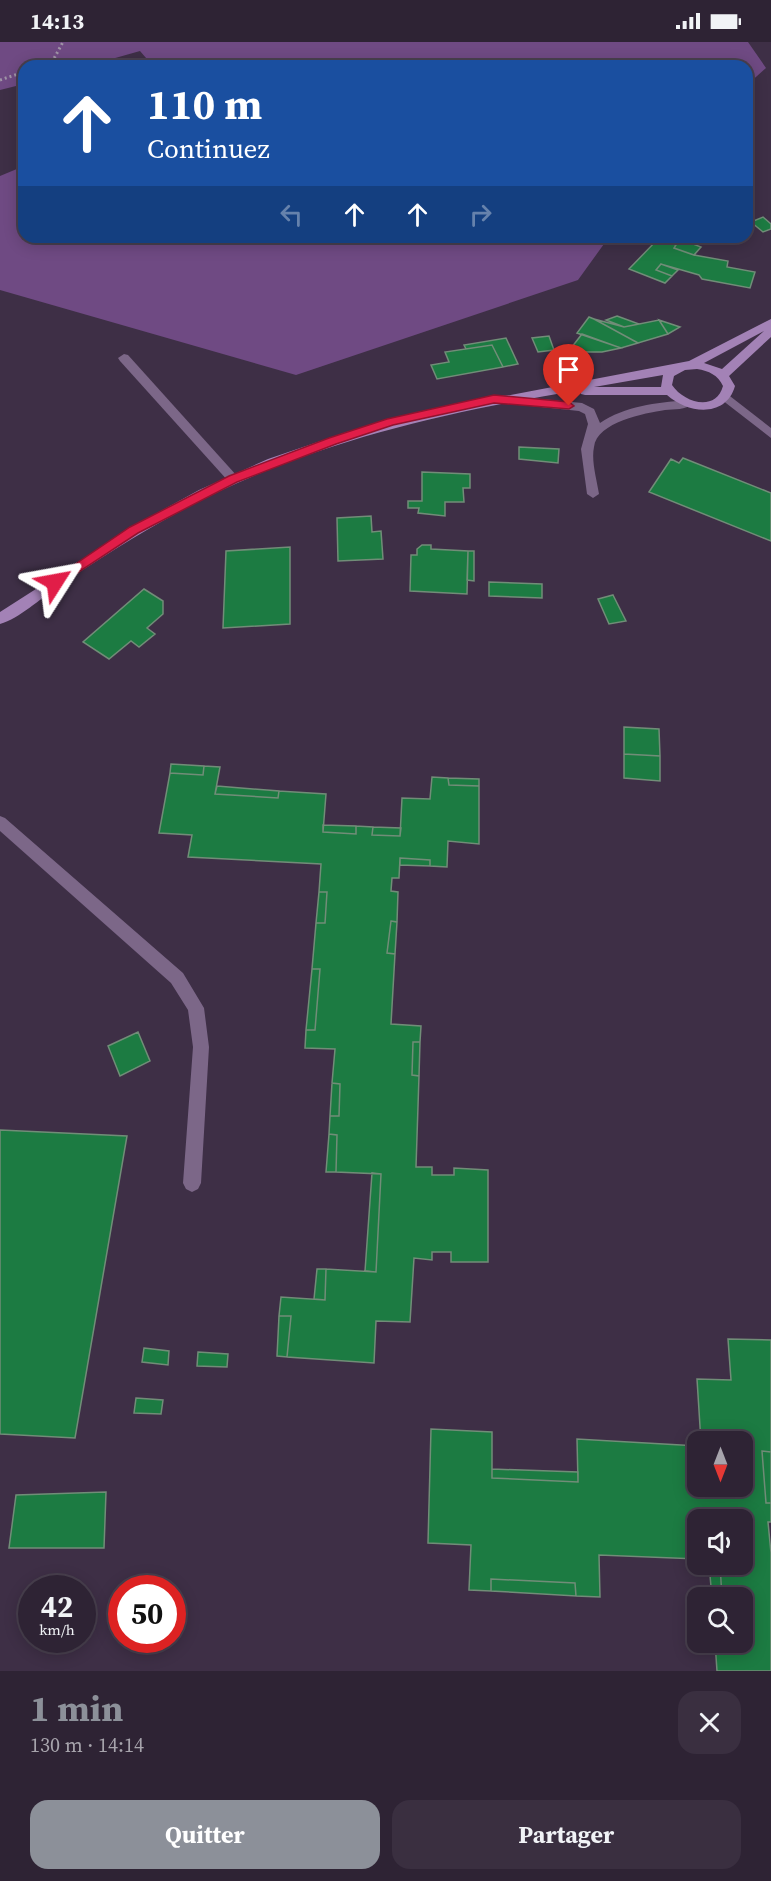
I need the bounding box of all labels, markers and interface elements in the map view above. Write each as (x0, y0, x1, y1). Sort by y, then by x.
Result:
text: 14:13 (30, 6, 84, 36)
text: 110 m (147, 75, 262, 133)
icon: ahead (48, 84, 126, 162)
text: Continuez (147, 130, 270, 167)
icon: left (275, 198, 308, 231)
icon: ahead (338, 198, 371, 231)
icon: ahead (401, 198, 434, 231)
icon: right (464, 198, 497, 231)
pin (543, 344, 594, 406)
icon: arrive (552, 353, 585, 386)
position arrow (23, 550, 87, 614)
north arrow (687, 1431, 753, 1497)
map controls (687, 1431, 753, 1653)
button: sound (687, 1509, 753, 1575)
speed limit sign: 50 (108, 1575, 186, 1653)
text: 42 (41, 1586, 73, 1627)
button: search (687, 1587, 753, 1653)
text: km/h (39, 1619, 75, 1640)
text: 1 min (30, 1684, 123, 1733)
button: close (678, 1691, 741, 1754)
text: 130 m · 14:14 (30, 1731, 144, 1759)
button: Quitter (30, 1800, 380, 1869)
button: Partager (392, 1800, 741, 1869)

